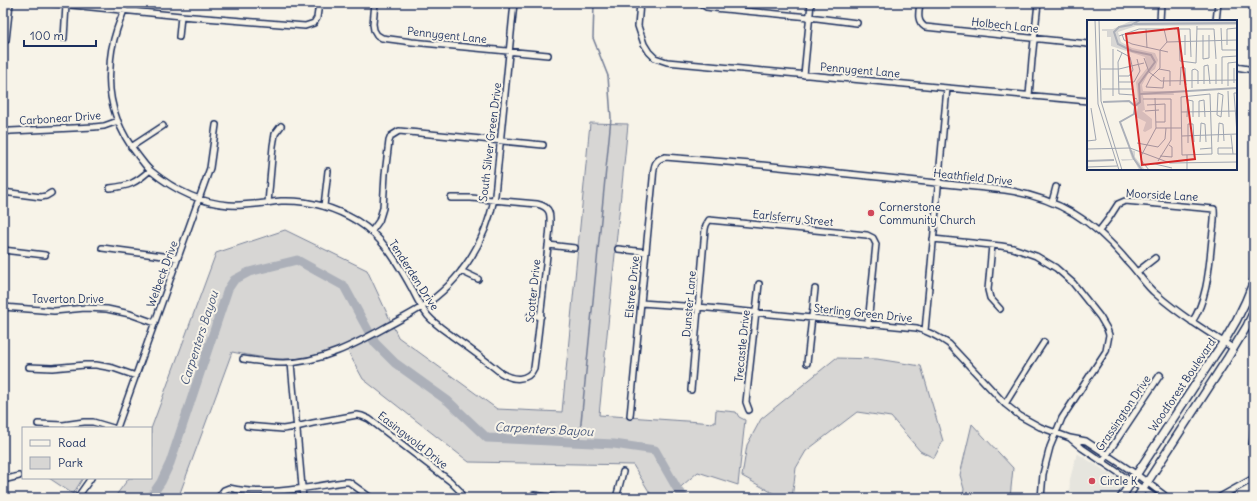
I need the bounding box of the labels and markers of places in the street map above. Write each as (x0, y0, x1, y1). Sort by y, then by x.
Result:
place label: Cornerstone Community Church (879, 200, 976, 227)
marker: Cornerstone Community Church (866, 208, 876, 218)
place label: Circle K (1100, 474, 1138, 488)
marker: Circle K (1087, 476, 1097, 486)

